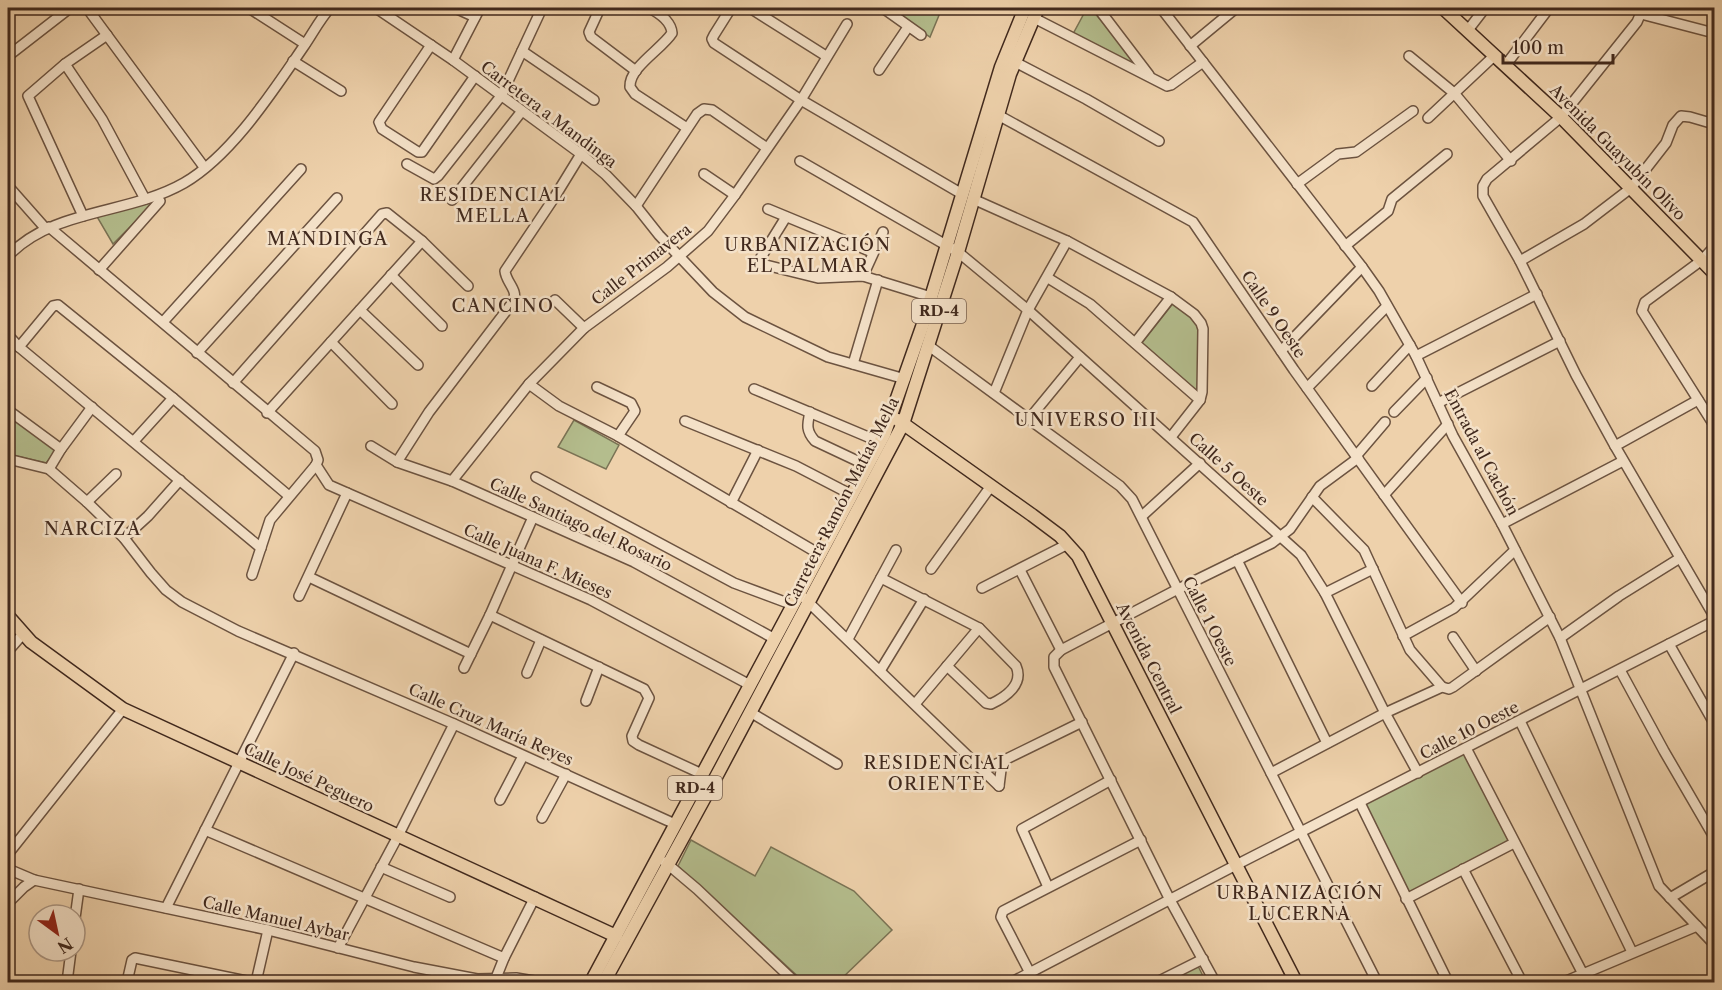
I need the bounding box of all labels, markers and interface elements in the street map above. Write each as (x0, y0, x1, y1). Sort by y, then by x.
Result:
scale bar (1503, 27, 1612, 65)
text: 100 m (1512, 37, 1564, 59)
street label: Carretera a Mandinga (477, 56, 621, 172)
street label: Avenida Guayubín Olivo (1545, 79, 1690, 224)
district label: RESIDENCIAL MELLA (420, 184, 566, 227)
street label: Calle Primavera (587, 219, 695, 309)
district label: MANDINGA (267, 228, 389, 250)
district label: URBANIZACIÓN EL PALMAR (724, 233, 892, 277)
street label: Calle 9 Oeste (1237, 267, 1311, 361)
district label: CANCINO (452, 295, 554, 317)
road number: RD-4 (912, 299, 966, 323)
street label: Entrada al Cachón (1440, 385, 1524, 519)
street label: Carretera Ramón Matías Mella (779, 393, 903, 610)
district label: UNIVERSO III (1015, 409, 1157, 431)
street label: Calle 5 Oeste (1185, 428, 1273, 510)
street label: Calle Santiago del Rosario (487, 473, 675, 575)
district label: NARCIZA (44, 518, 142, 540)
street label: Calle Juana F. Mieses (461, 519, 615, 603)
street label: Calle 1 Oeste (1179, 573, 1241, 669)
street label: Avenida Central (1112, 598, 1186, 717)
street label: Calle Cruz María Reyes (406, 679, 576, 769)
street label: Calle 10 Oeste (1416, 696, 1522, 764)
street label: Calle José Peguero (241, 738, 378, 816)
district label: RESIDENCIAL ORIENTE (864, 752, 1010, 795)
road number: RD-4 (668, 776, 722, 800)
district label: URBANIZACIÓN LUCERNA (1216, 881, 1384, 925)
street label: Calle Manuel Aybar (201, 891, 351, 945)
north arrow (27, 903, 87, 963)
text: N (54, 933, 76, 958)

